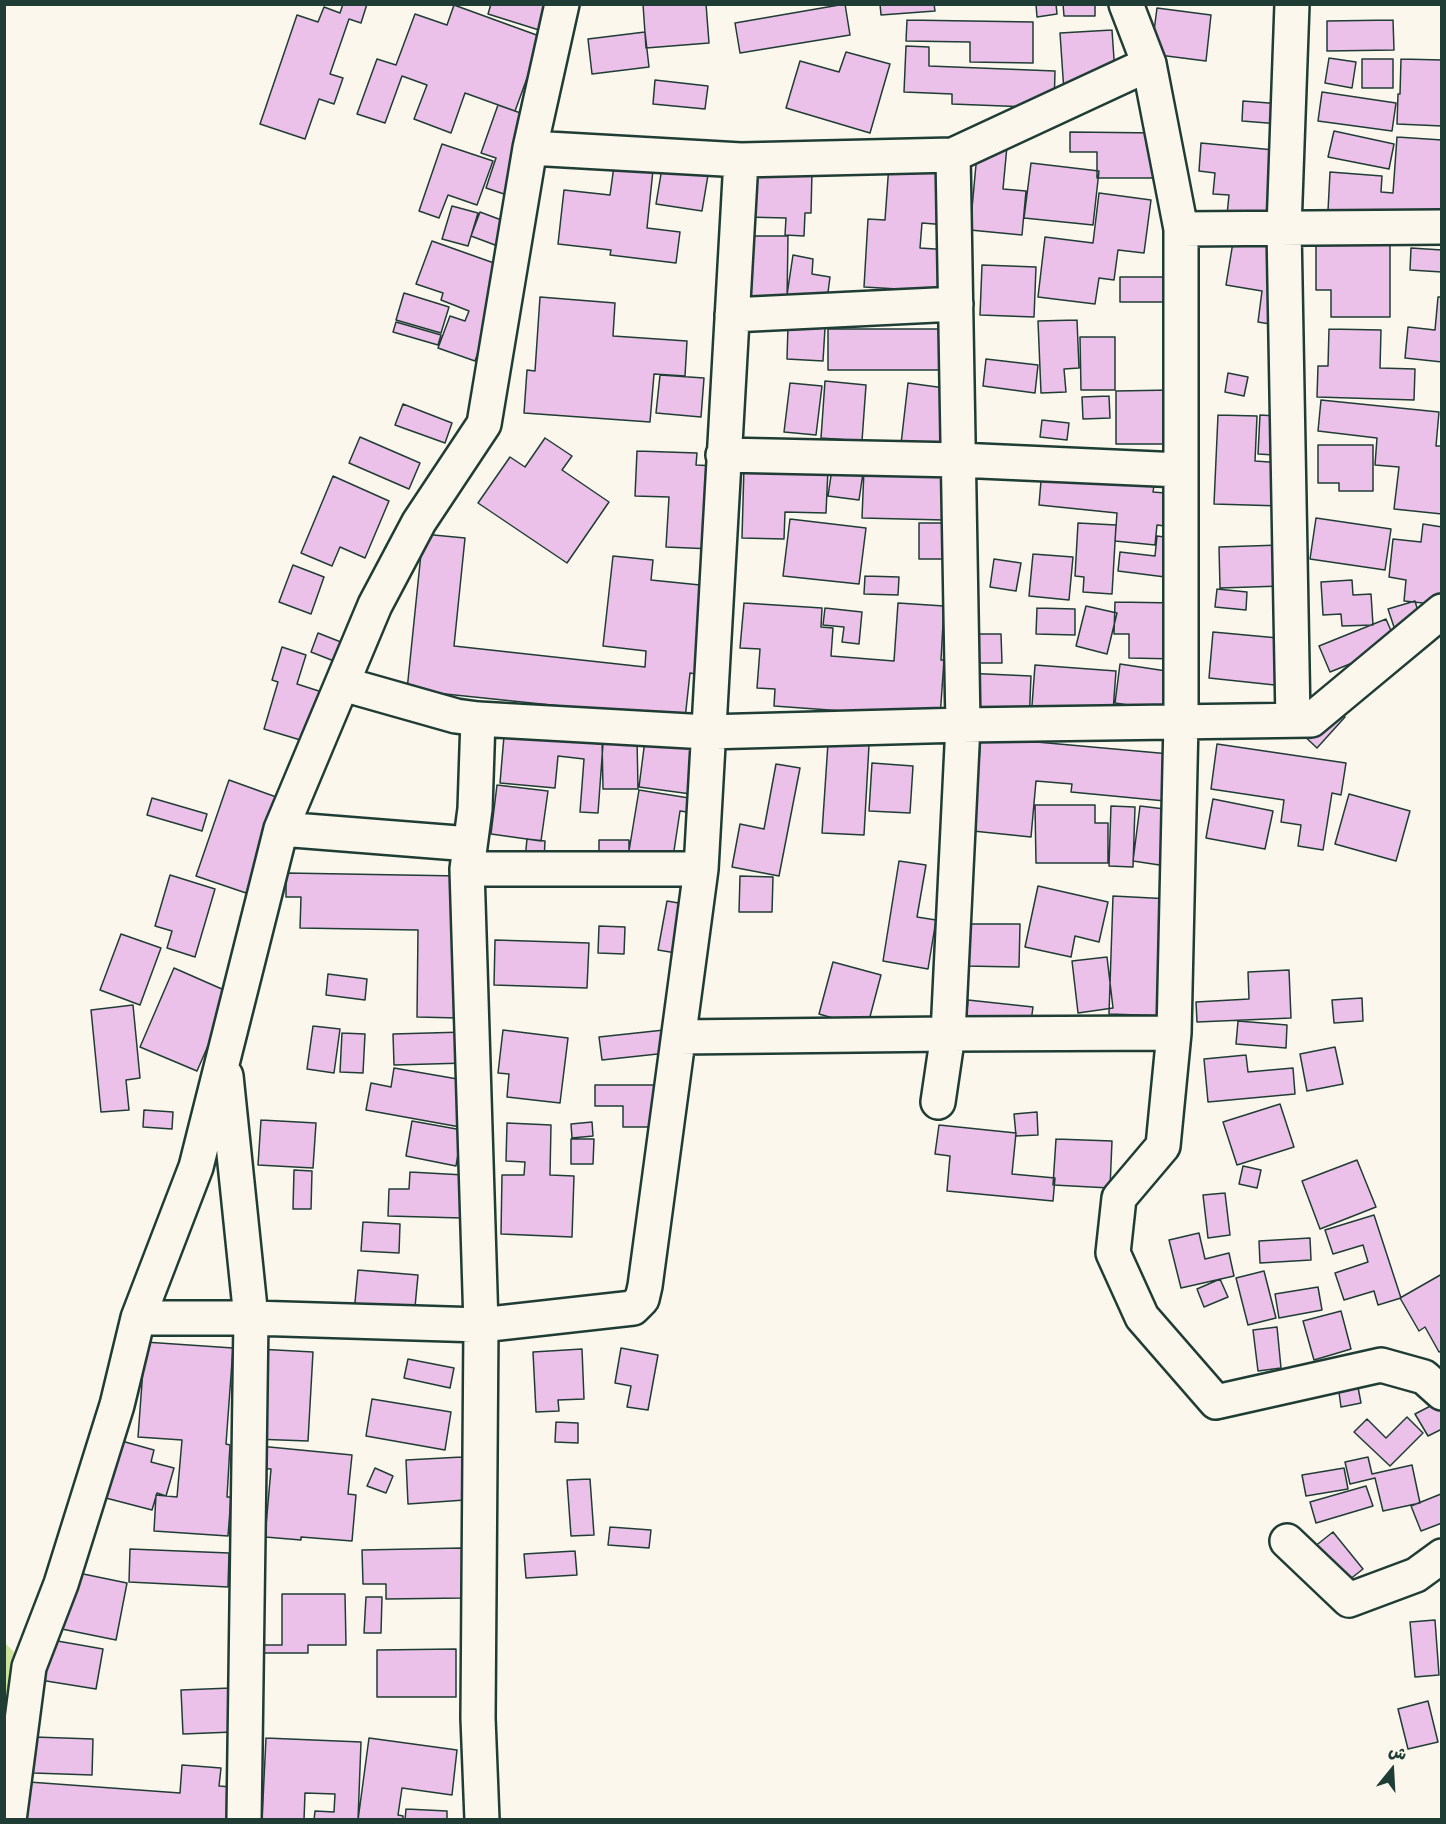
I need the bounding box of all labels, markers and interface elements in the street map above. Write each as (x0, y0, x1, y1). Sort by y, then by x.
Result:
north arrow (1362, 1740, 1422, 1800)
text: ش (1386, 1741, 1409, 1765)

